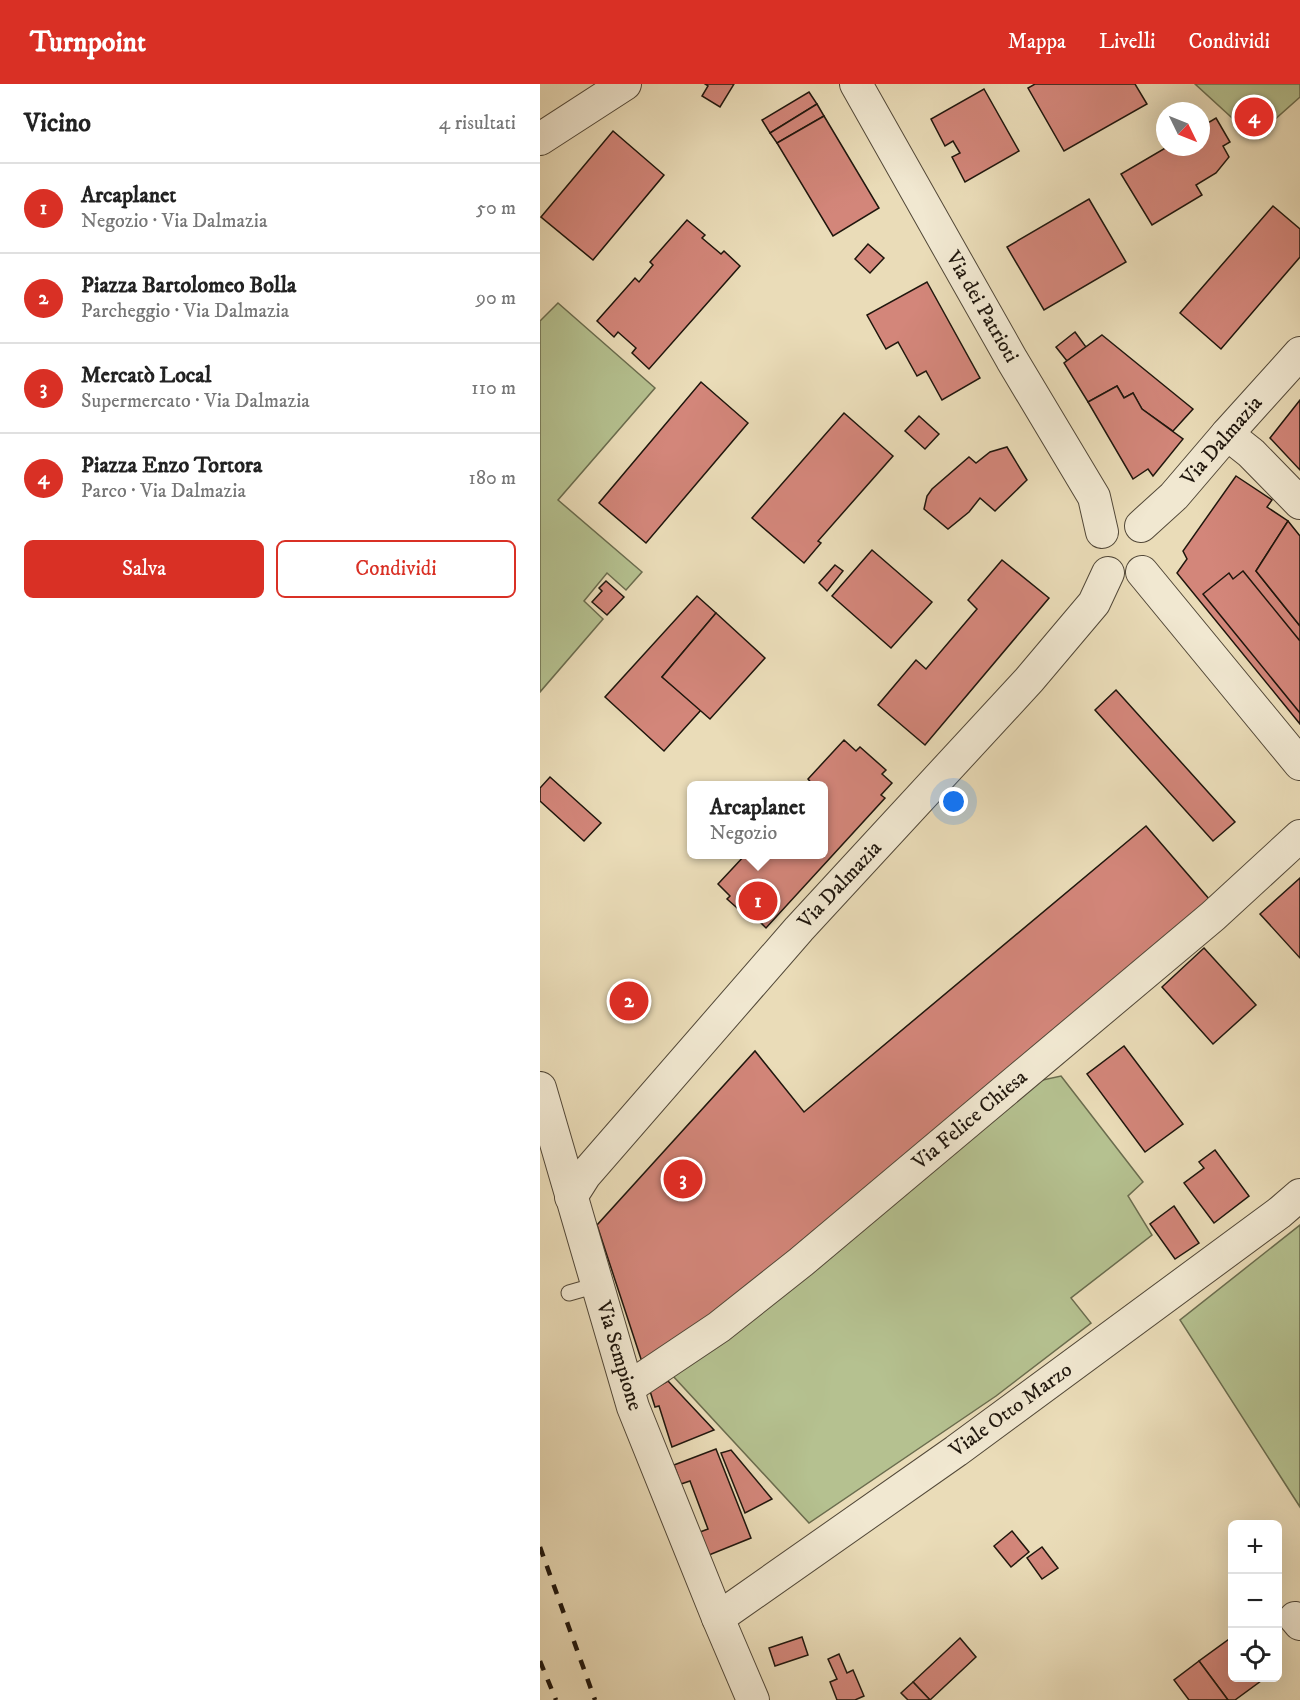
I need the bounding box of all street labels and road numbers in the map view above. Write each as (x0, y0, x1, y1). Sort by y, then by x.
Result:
street label: Via dei Patrioti (939, 246, 1024, 367)
street label: Via Dalmazia (1175, 391, 1268, 492)
street label: Via Dalmazia (792, 835, 887, 935)
street label: Via Felice Chiesa (906, 1064, 1033, 1176)
street label: Via Sempione (590, 1297, 648, 1414)
street label: Viale Otto Marzo (944, 1357, 1077, 1464)

